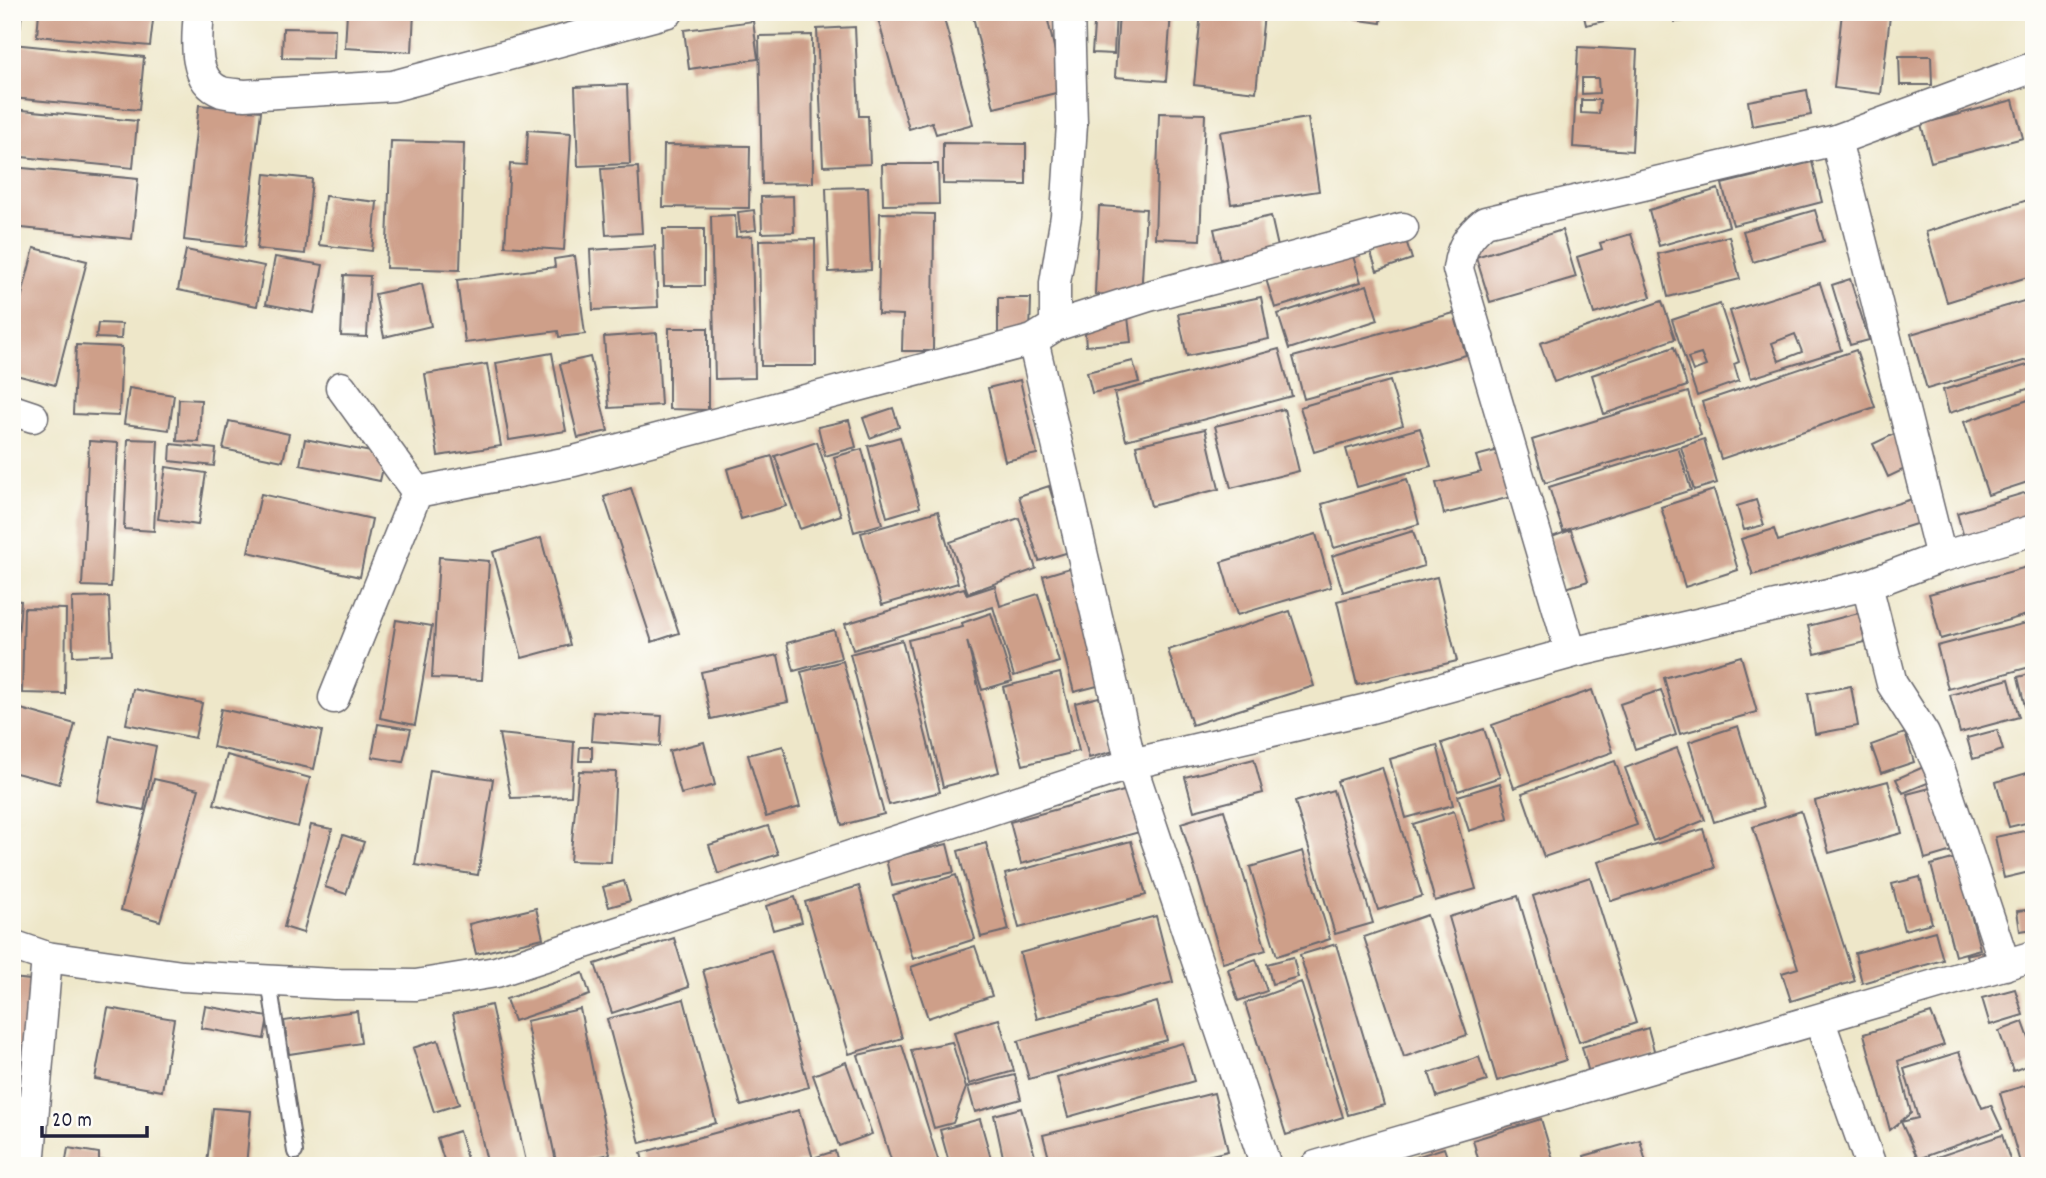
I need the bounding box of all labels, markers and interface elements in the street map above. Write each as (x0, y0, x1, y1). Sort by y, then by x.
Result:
scale bar (42, 1094, 147, 1138)
text: 20 m (52, 1107, 92, 1137)

